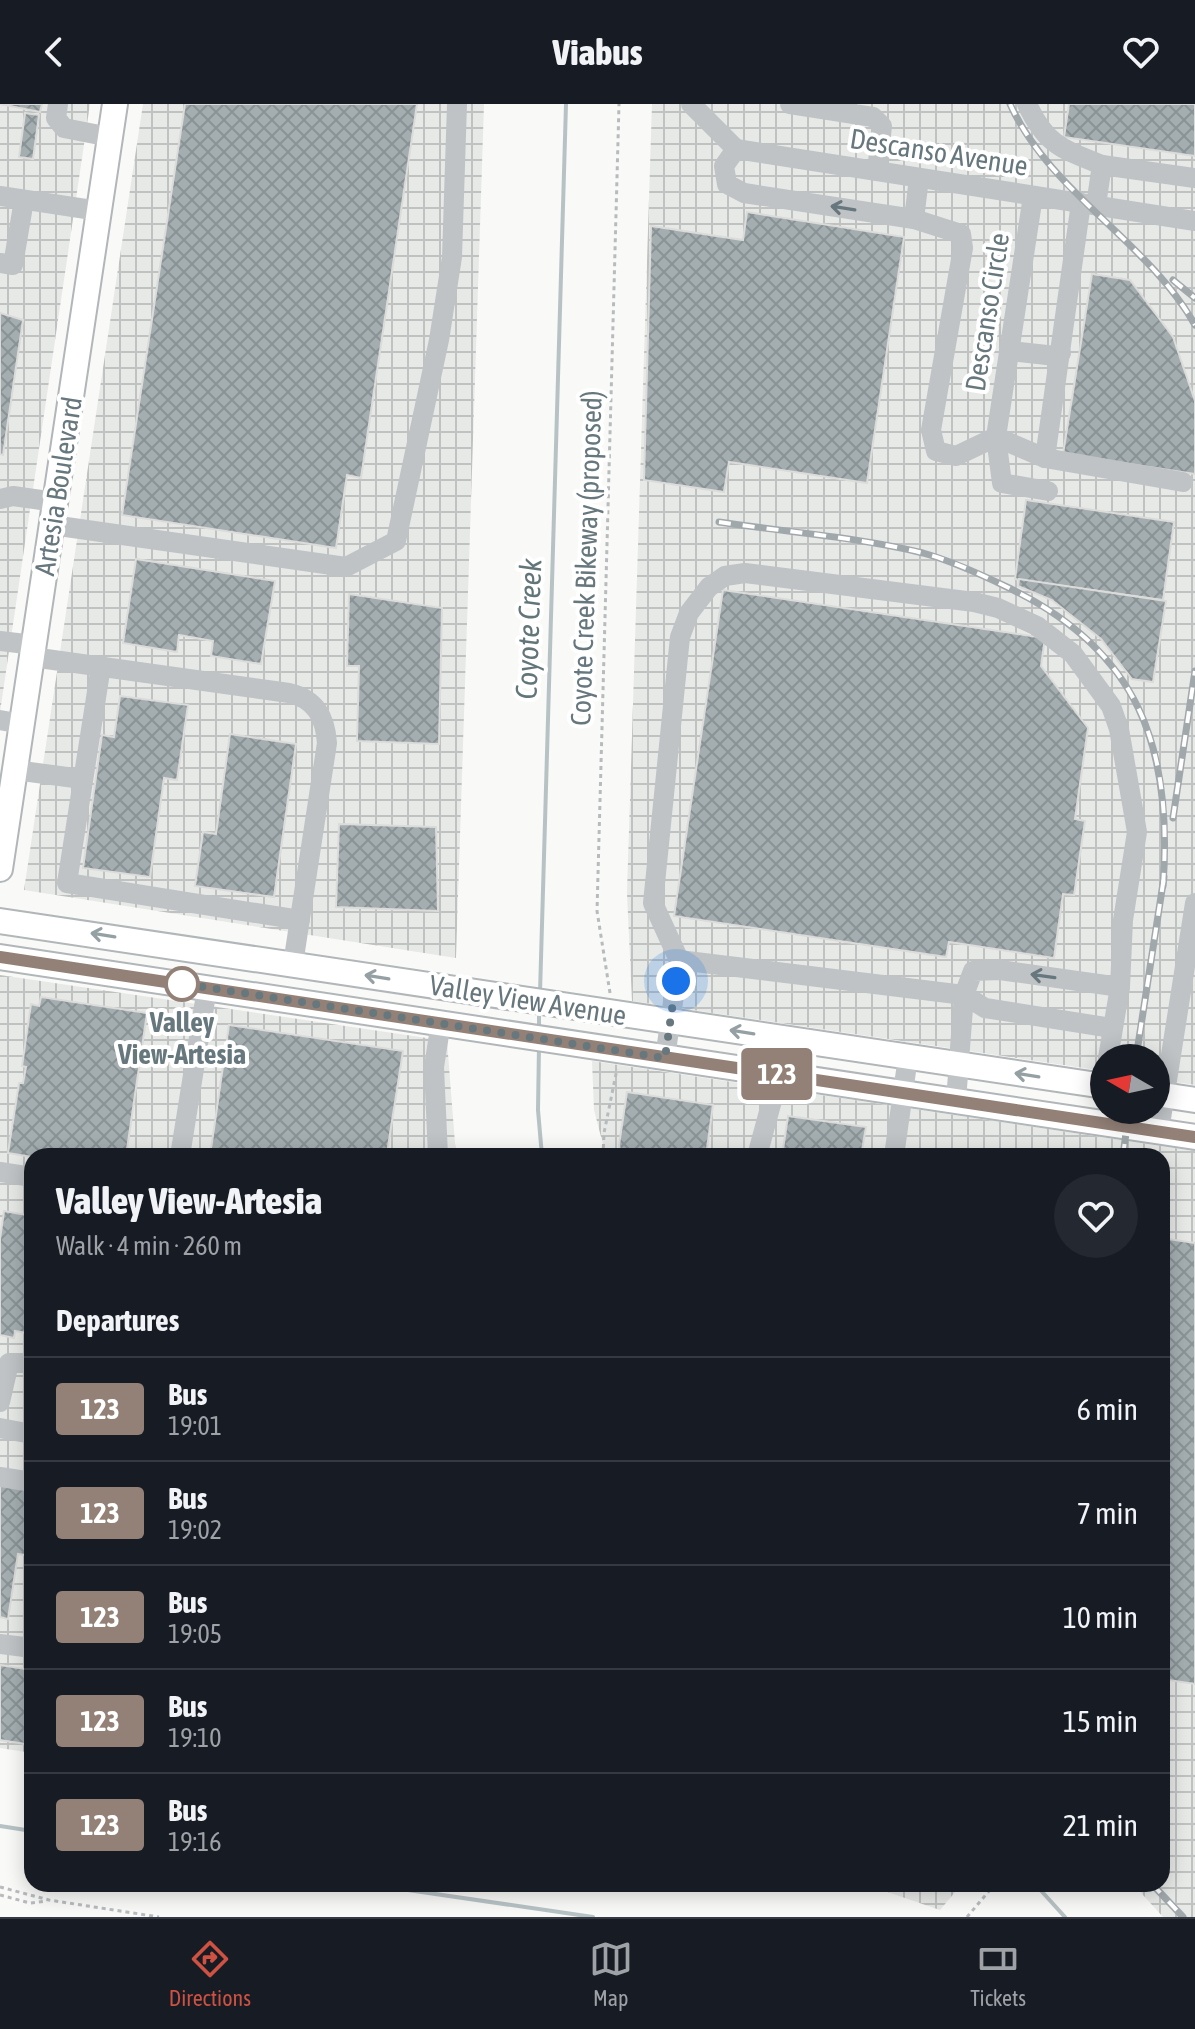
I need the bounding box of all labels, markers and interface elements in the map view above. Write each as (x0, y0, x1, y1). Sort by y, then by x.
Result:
icon: back (32, 30, 76, 74)
icon: heart (1119, 30, 1163, 74)
text: Viabus (553, 31, 642, 73)
street label: Descanso Avenue (848, 122, 1030, 182)
one-way arrow (831, 200, 857, 215)
street label: Descanso Circle (959, 231, 1015, 393)
street label: Coyote Creek Bikeway (proposed) (564, 390, 608, 726)
street label: Artesia Boulevard (28, 394, 88, 578)
water label: Coyote Creek (509, 557, 547, 700)
one-way arrow (90, 927, 116, 942)
your location (656, 961, 696, 1001)
marker: Valley View-Artesia (165, 967, 199, 1001)
one-way arrow (1031, 968, 1056, 983)
one-way arrow (365, 969, 390, 984)
street label: Valley View Avenue (427, 969, 629, 1031)
place label: Valley View-Artesia (117, 1006, 246, 1070)
one-way arrow (730, 1024, 755, 1039)
north arrow (1090, 1044, 1170, 1124)
map controls (1090, 1044, 1170, 1124)
line badge: 123 (731, 1048, 823, 1100)
text: 123 (757, 1058, 797, 1090)
one-way arrow (1015, 1067, 1040, 1082)
button: heart (1054, 1174, 1138, 1258)
text: Valley View-Artesia (56, 1179, 322, 1222)
text: Walk · 4 min · 260 m (56, 1231, 242, 1261)
text: Departures (56, 1303, 179, 1337)
text: Bus (168, 1377, 207, 1411)
text: 6 min (1077, 1392, 1138, 1426)
text: 123 (80, 1393, 120, 1425)
text: 19:01 (168, 1411, 222, 1441)
text: Bus (168, 1481, 207, 1515)
text: 7 min (1077, 1496, 1138, 1530)
text: 123 (80, 1497, 120, 1529)
text: 19:02 (168, 1515, 222, 1545)
text: Bus (168, 1585, 207, 1619)
text: 10 min (1063, 1600, 1138, 1634)
text: 123 (80, 1601, 120, 1633)
text: 19:05 (168, 1619, 222, 1649)
text: Bus (168, 1689, 207, 1723)
text: 15 min (1063, 1704, 1138, 1738)
text: 123 (80, 1705, 120, 1737)
text: 19:10 (168, 1723, 222, 1753)
text: Bus (168, 1793, 207, 1827)
text: 21 min (1063, 1808, 1138, 1842)
text: 123 (80, 1809, 120, 1841)
text: 19:16 (168, 1827, 222, 1857)
tab: Directions (169, 1937, 251, 2011)
tab: Map (589, 1937, 633, 2011)
tab: Tickets (970, 1937, 1026, 2011)

